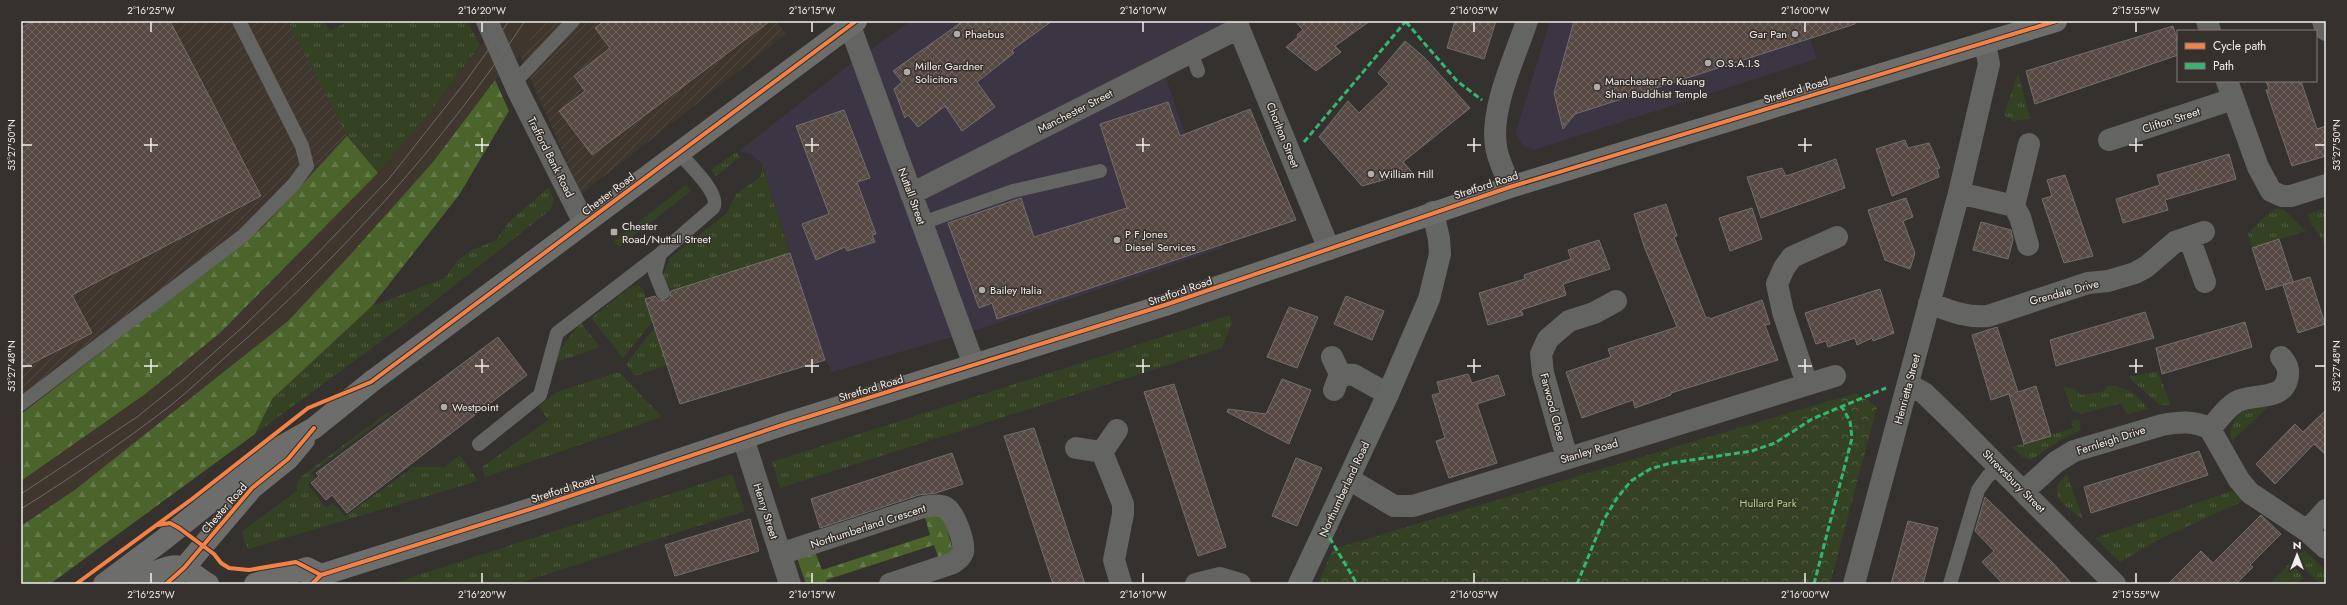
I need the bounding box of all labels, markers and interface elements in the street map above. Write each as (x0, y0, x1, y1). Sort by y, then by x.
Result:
text: 2°16'25"W (127, 3, 175, 18)
text: 2°16'20"W (458, 3, 506, 18)
text: 2°16'15"W (789, 3, 835, 18)
text: 2°16'10"W (1120, 3, 1166, 18)
text: 2°16'05"W (1450, 3, 1498, 18)
text: 2°16'00"W (1781, 3, 1829, 18)
text: 2°15'55"W (2112, 3, 2160, 18)
place label: Phaebus (965, 26, 1005, 42)
place label: Gar Pan (1749, 26, 1787, 42)
marker: Phaebus (952, 29, 962, 39)
marker: Gar Pan (1790, 29, 1800, 39)
legend (2177, 30, 2317, 82)
text: Cycle path (2213, 37, 2266, 55)
place label: O.S.A.I.S (1716, 55, 1760, 71)
text: Path (2213, 57, 2234, 75)
place label: Miller Gardner Solicitors (915, 58, 984, 87)
marker: O.S.A.I.S (1703, 58, 1713, 68)
marker: Miller Gardner Solicitors (902, 67, 912, 77)
place label: Manchester Fo Kuang Shan Buddhist Temple (1605, 73, 1708, 102)
street label: Stretford Road (1762, 73, 1830, 107)
marker: Manchester Fo Kuang Shan Buddhist Temple (1592, 82, 1602, 92)
street label: Manchester Street (1035, 85, 1116, 137)
street label: Chorlton Street (1263, 100, 1304, 171)
street label: Clifton Street (2140, 103, 2202, 137)
street label: Trafford Bank Road (524, 114, 578, 200)
text: 53°27'50"N (4, 119, 19, 171)
text: 53°27'50"N (2329, 119, 2344, 171)
street label: Nuttall Street (894, 165, 930, 227)
place label: William Hill (1379, 166, 1434, 182)
street label: Stretford Road (1452, 167, 1520, 203)
street label: Chester Road (578, 169, 638, 219)
marker: William Hill (1366, 169, 1376, 179)
place label: Chester Road/Nuttall Street (622, 218, 711, 247)
place label: P F Jones Diesel Services (1125, 226, 1196, 255)
marker: Chester Road/Nuttall Street (609, 227, 619, 237)
marker: P F Jones Diesel Services (1112, 235, 1122, 245)
street label: Stretford Road (1146, 273, 1214, 309)
street label: Grendale Drive (2028, 275, 2101, 309)
place label: Bailey Italia (990, 282, 1042, 298)
marker: Bailey Italia (977, 285, 987, 295)
text: 53°27'48"N (4, 340, 19, 392)
text: 53°27'48"N (2329, 340, 2344, 392)
street label: Henrietta Street (1890, 352, 1924, 426)
street label: Stretford Road (837, 371, 905, 405)
street label: Farwood Close (1536, 371, 1570, 443)
place label: Westpoint (452, 399, 499, 415)
marker: Westpoint (439, 402, 449, 412)
street label: Fernleigh Drive (2075, 421, 2148, 459)
street label: Stanley Road (1558, 435, 1620, 467)
street label: Northumberland Road (1315, 439, 1373, 539)
street label: Shrewsbury Street (1979, 446, 2049, 516)
street label: Stretford Road (529, 471, 597, 507)
street label: Chester Road (197, 479, 251, 537)
street label: Henry Street (749, 481, 783, 541)
park label: Hullard Park (1740, 495, 1797, 511)
street label: Northumberland Crescent (808, 500, 928, 552)
north arrow (2277, 535, 2317, 575)
text: N (2293, 537, 2301, 553)
text: 2°16'25"W (127, 587, 175, 602)
text: 2°16'20"W (458, 587, 506, 602)
text: 2°16'15"W (789, 587, 835, 602)
text: 2°16'10"W (1120, 587, 1166, 602)
text: 2°16'05"W (1450, 587, 1498, 602)
text: 2°16'00"W (1781, 587, 1829, 602)
text: 2°15'55"W (2112, 587, 2160, 602)

